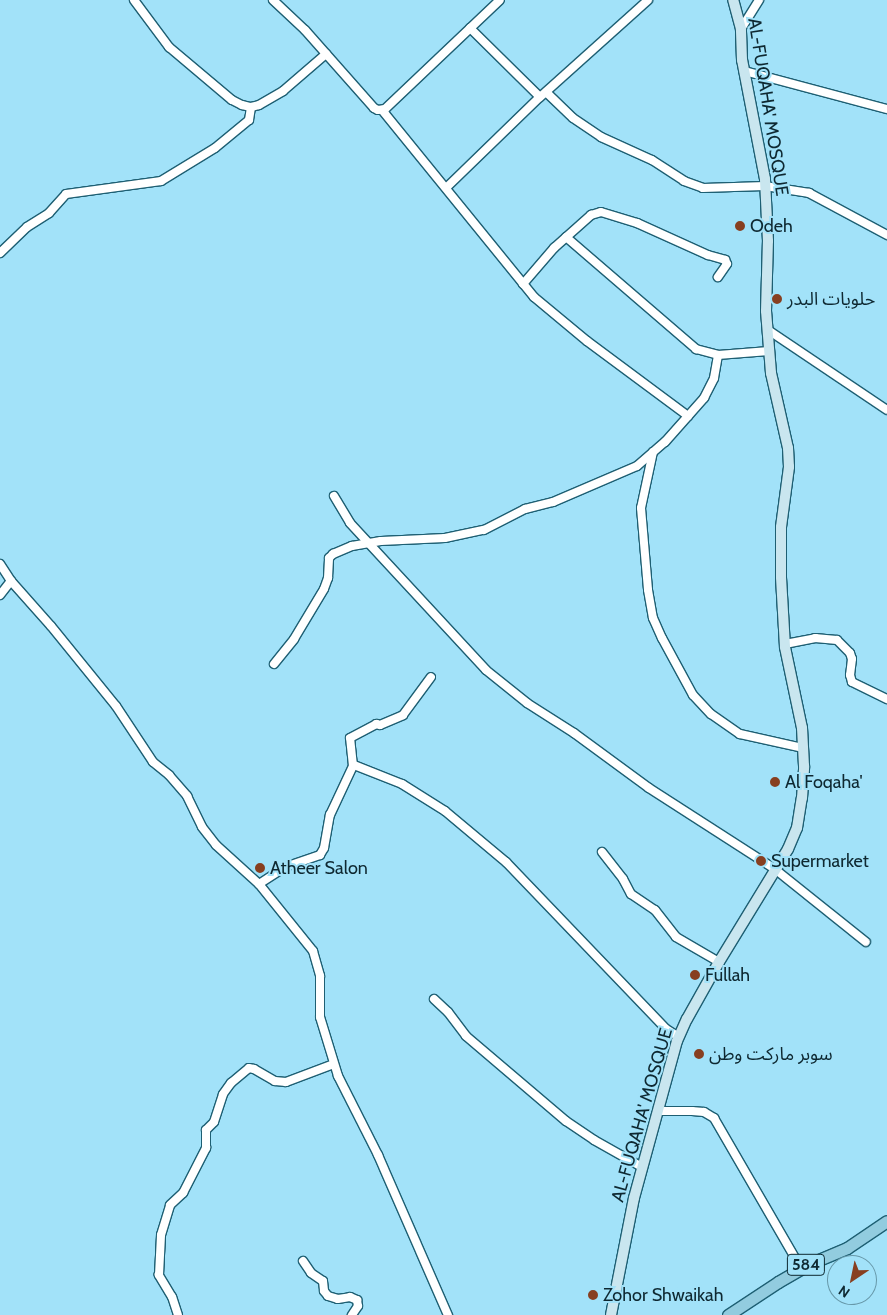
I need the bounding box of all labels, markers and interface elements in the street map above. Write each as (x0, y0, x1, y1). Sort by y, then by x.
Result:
street label: AL-FUQAHA' MOSQUE (743, 17, 793, 197)
place label: Odeh (750, 215, 793, 237)
marker: Odeh (734, 220, 746, 232)
place label: حلويات البدر (787, 288, 875, 310)
marker: حلويات البدر (771, 293, 783, 305)
place label: Al Foqaha' (785, 771, 863, 793)
marker: Al Foqaha' (769, 776, 781, 788)
place label: Supermarket (771, 850, 869, 872)
marker: Supermarket (755, 855, 767, 867)
place label: Atheer Salon (270, 857, 368, 879)
marker: Atheer Salon (254, 862, 266, 874)
place label: Fullah (705, 964, 750, 986)
marker: Fullah (689, 969, 701, 981)
street label: AL-FUQAHA' MOSQUE (607, 1026, 677, 1204)
place label: سوبر ماركت وطن (709, 1043, 833, 1065)
marker: سوبر ماركت وطن (693, 1048, 705, 1060)
road number: 584 (786, 1252, 826, 1278)
north arrow (827, 1255, 877, 1305)
text: N (835, 1281, 853, 1302)
place label: Zohor Shwaikah (603, 1284, 723, 1306)
marker: Zohor Shwaikah (587, 1289, 599, 1301)

